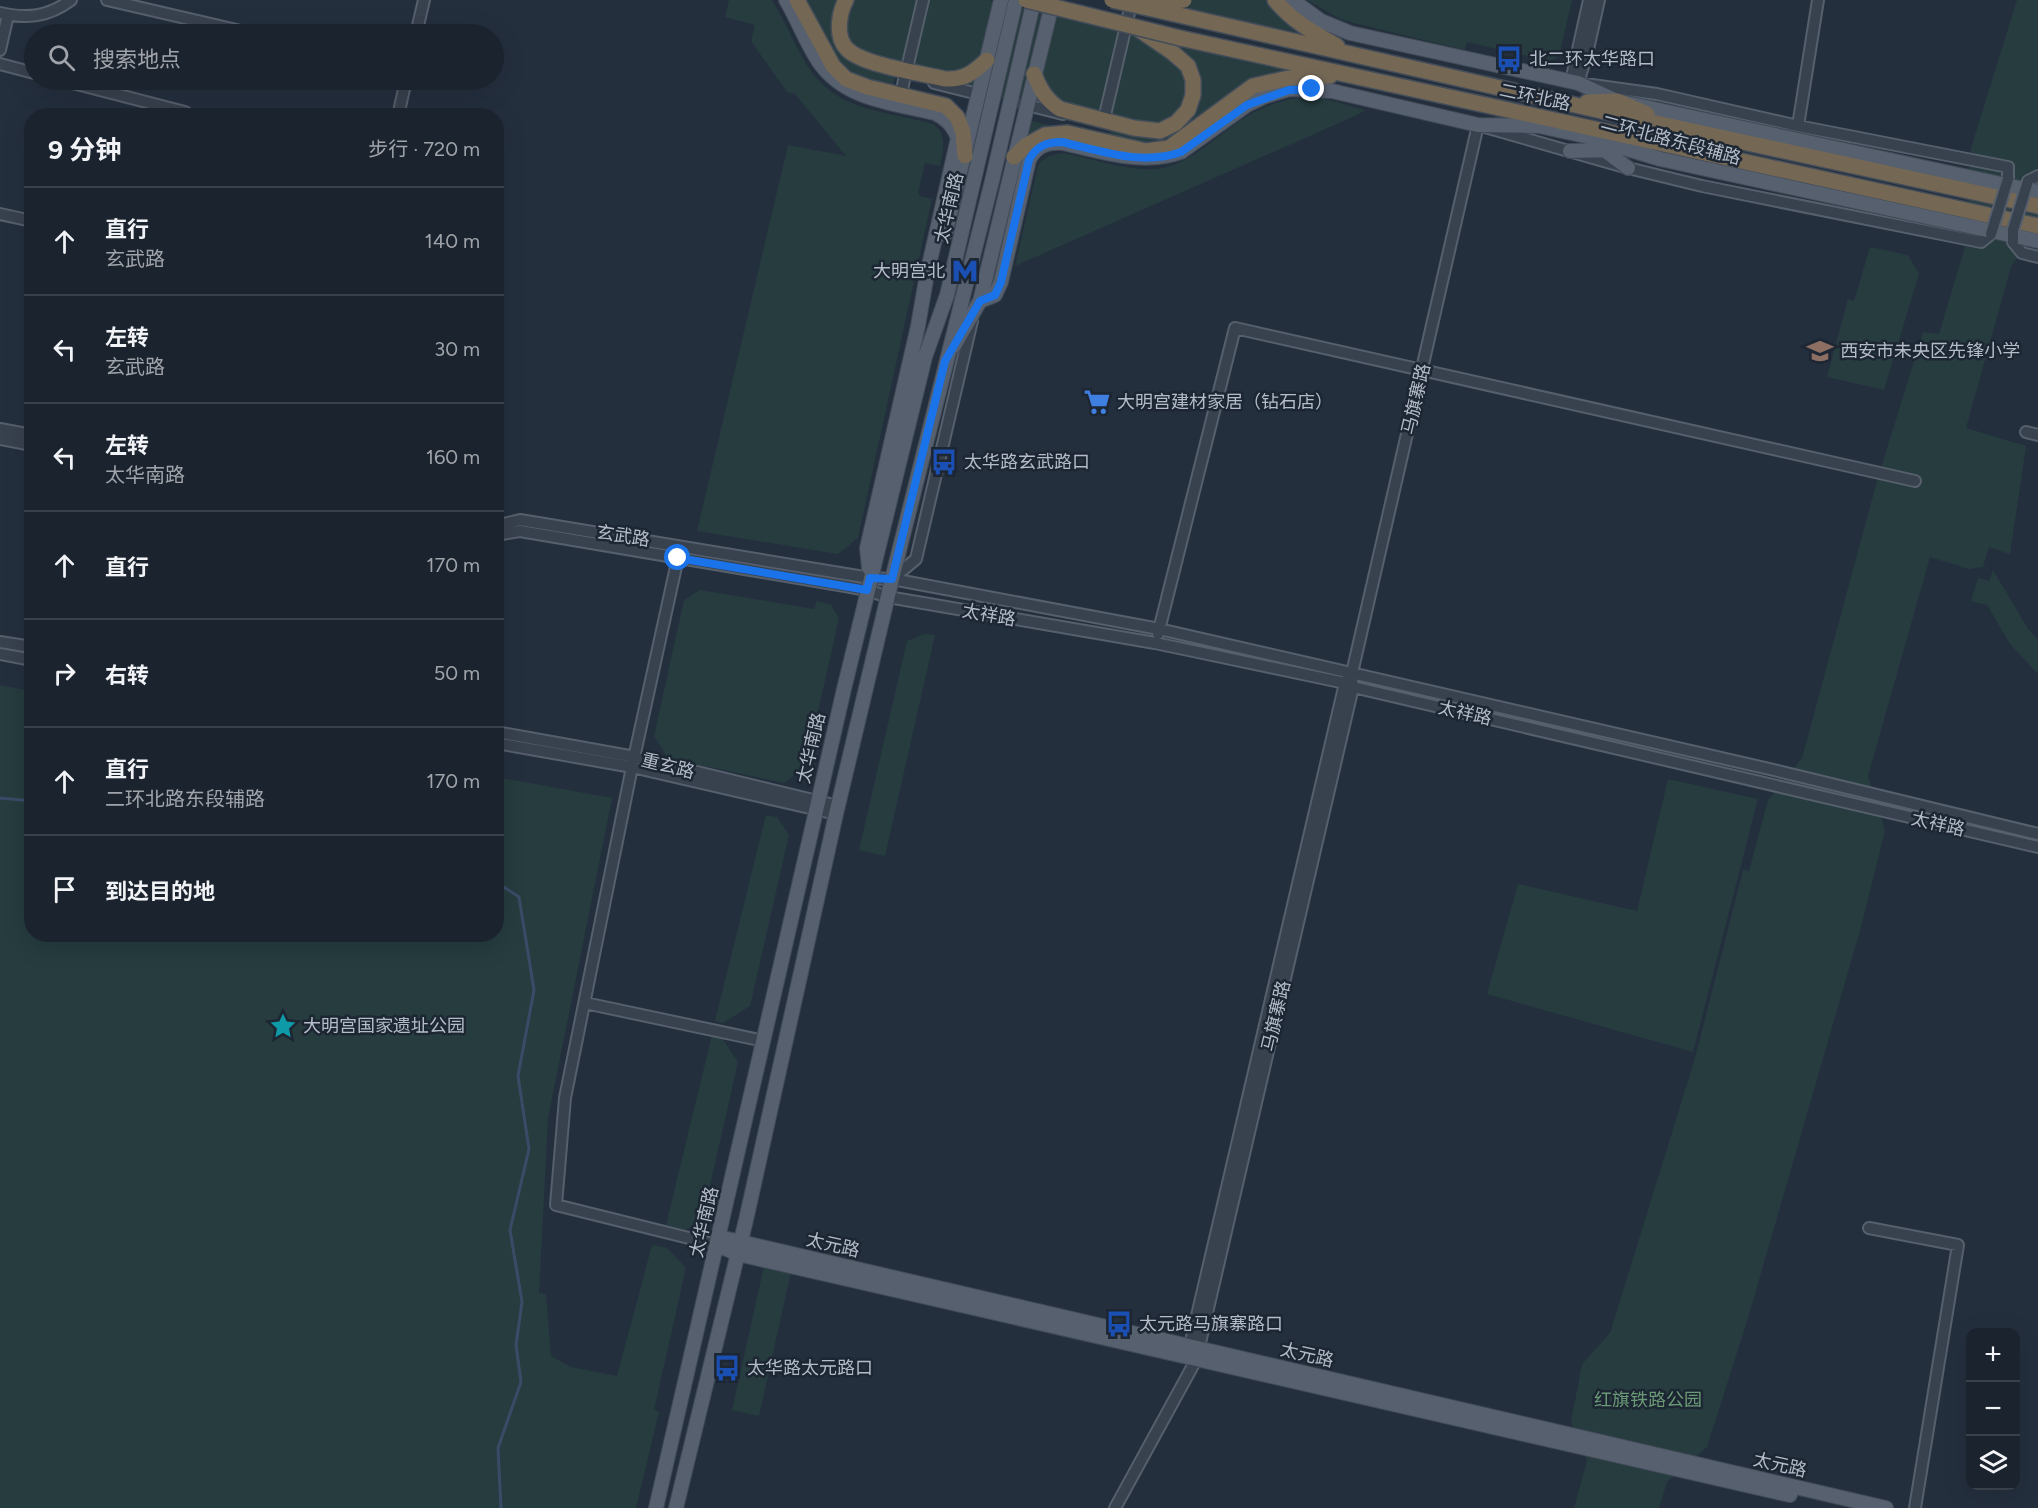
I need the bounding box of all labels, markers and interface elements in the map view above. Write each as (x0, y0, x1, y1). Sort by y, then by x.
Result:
search box (24, 24, 504, 90)
icon: search (45, 41, 78, 74)
bus stop icon: 北二环太华路口 (1494, 44, 1524, 74)
text: 搜索地点 (93, 46, 181, 73)
place label: 北二环太华路口 (1529, 48, 1655, 70)
route end (1298, 75, 1324, 101)
street label: 二环北路 (1497, 79, 1573, 115)
street label: 二环北路东段辅路 (1599, 111, 1743, 169)
text: 9 分钟 (48, 134, 121, 166)
text: 步行 · 720 m (368, 137, 480, 161)
street label: 太华南路 (930, 170, 968, 246)
text: 直行 (105, 216, 149, 243)
icon: ahead (48, 225, 81, 258)
text: 140 m (425, 229, 480, 253)
text: 玄武路 (105, 247, 165, 271)
metro station icon: 大明宫北 (950, 256, 980, 286)
place label: 大明宫北 (873, 260, 945, 282)
text: 左转 (105, 324, 149, 351)
icon: left (48, 333, 81, 366)
school or university icon: 西安市未央区先锋小学 (1805, 336, 1835, 366)
text: 30 m (434, 337, 480, 361)
place label: 西安市未央区先锋小学 (1840, 340, 2020, 362)
text: 玄武路 (105, 355, 165, 379)
street label: 马旗寨路 (1397, 361, 1435, 437)
supermarket icon: 大明宫建材家居（钻石店） (1082, 387, 1112, 417)
place label: 大明宫建材家居（钻石店） (1117, 391, 1333, 413)
text: 左转 (105, 432, 149, 459)
icon: left (48, 441, 81, 474)
text: 160 m (426, 445, 480, 469)
bus stop icon: 太华路玄武路口 (929, 447, 959, 477)
place label: 太华路玄武路口 (964, 451, 1090, 473)
text: 太华南路 (105, 463, 185, 487)
street label: 玄武路 (595, 521, 651, 551)
route start (664, 544, 690, 570)
icon: ahead (48, 549, 81, 582)
text: 170 m (426, 553, 480, 577)
text: 直行 (105, 554, 149, 581)
street label: 太祥路 (961, 599, 1017, 631)
icon: right (48, 657, 81, 690)
text: 50 m (434, 661, 480, 685)
text: 右转 (105, 662, 149, 689)
street label: 太祥路 (1436, 696, 1494, 730)
street label: 太华南路 (792, 710, 830, 786)
street label: 重玄路 (639, 749, 697, 783)
text: 直行 (105, 756, 149, 783)
icon: ahead (48, 765, 81, 798)
text: 170 m (426, 769, 480, 793)
text: 二环北路东段辅路 (105, 787, 265, 811)
street label: 太祥路 (1909, 807, 1967, 841)
icon: arrive (48, 873, 81, 906)
text: 到达目的地 (105, 878, 215, 905)
street label: 马旗寨路 (1257, 978, 1295, 1054)
place icon: 大明宫国家遗址公园 (268, 1011, 298, 1041)
place label: 大明宫国家遗址公园 (303, 1015, 465, 1037)
street label: 太华南路 (685, 1184, 723, 1260)
street label: 太元路 (804, 1228, 862, 1262)
bus stop icon: 太元路马旗寨路口 (1104, 1309, 1134, 1339)
place label: 太元路马旗寨路口 (1139, 1313, 1283, 1335)
map controls (1966, 1328, 2020, 1490)
button: + (1966, 1328, 2020, 1382)
street label: 太元路 (1278, 1338, 1336, 1372)
bus stop icon: 太华路太元路口 (712, 1353, 742, 1383)
place label: 太华路太元路口 (747, 1357, 873, 1379)
button: − (1966, 1382, 2020, 1436)
park label: 红旗铁路公园 (1594, 1389, 1702, 1411)
button: layers (1966, 1436, 2020, 1490)
street label: 太元路 (1751, 1448, 1809, 1482)

